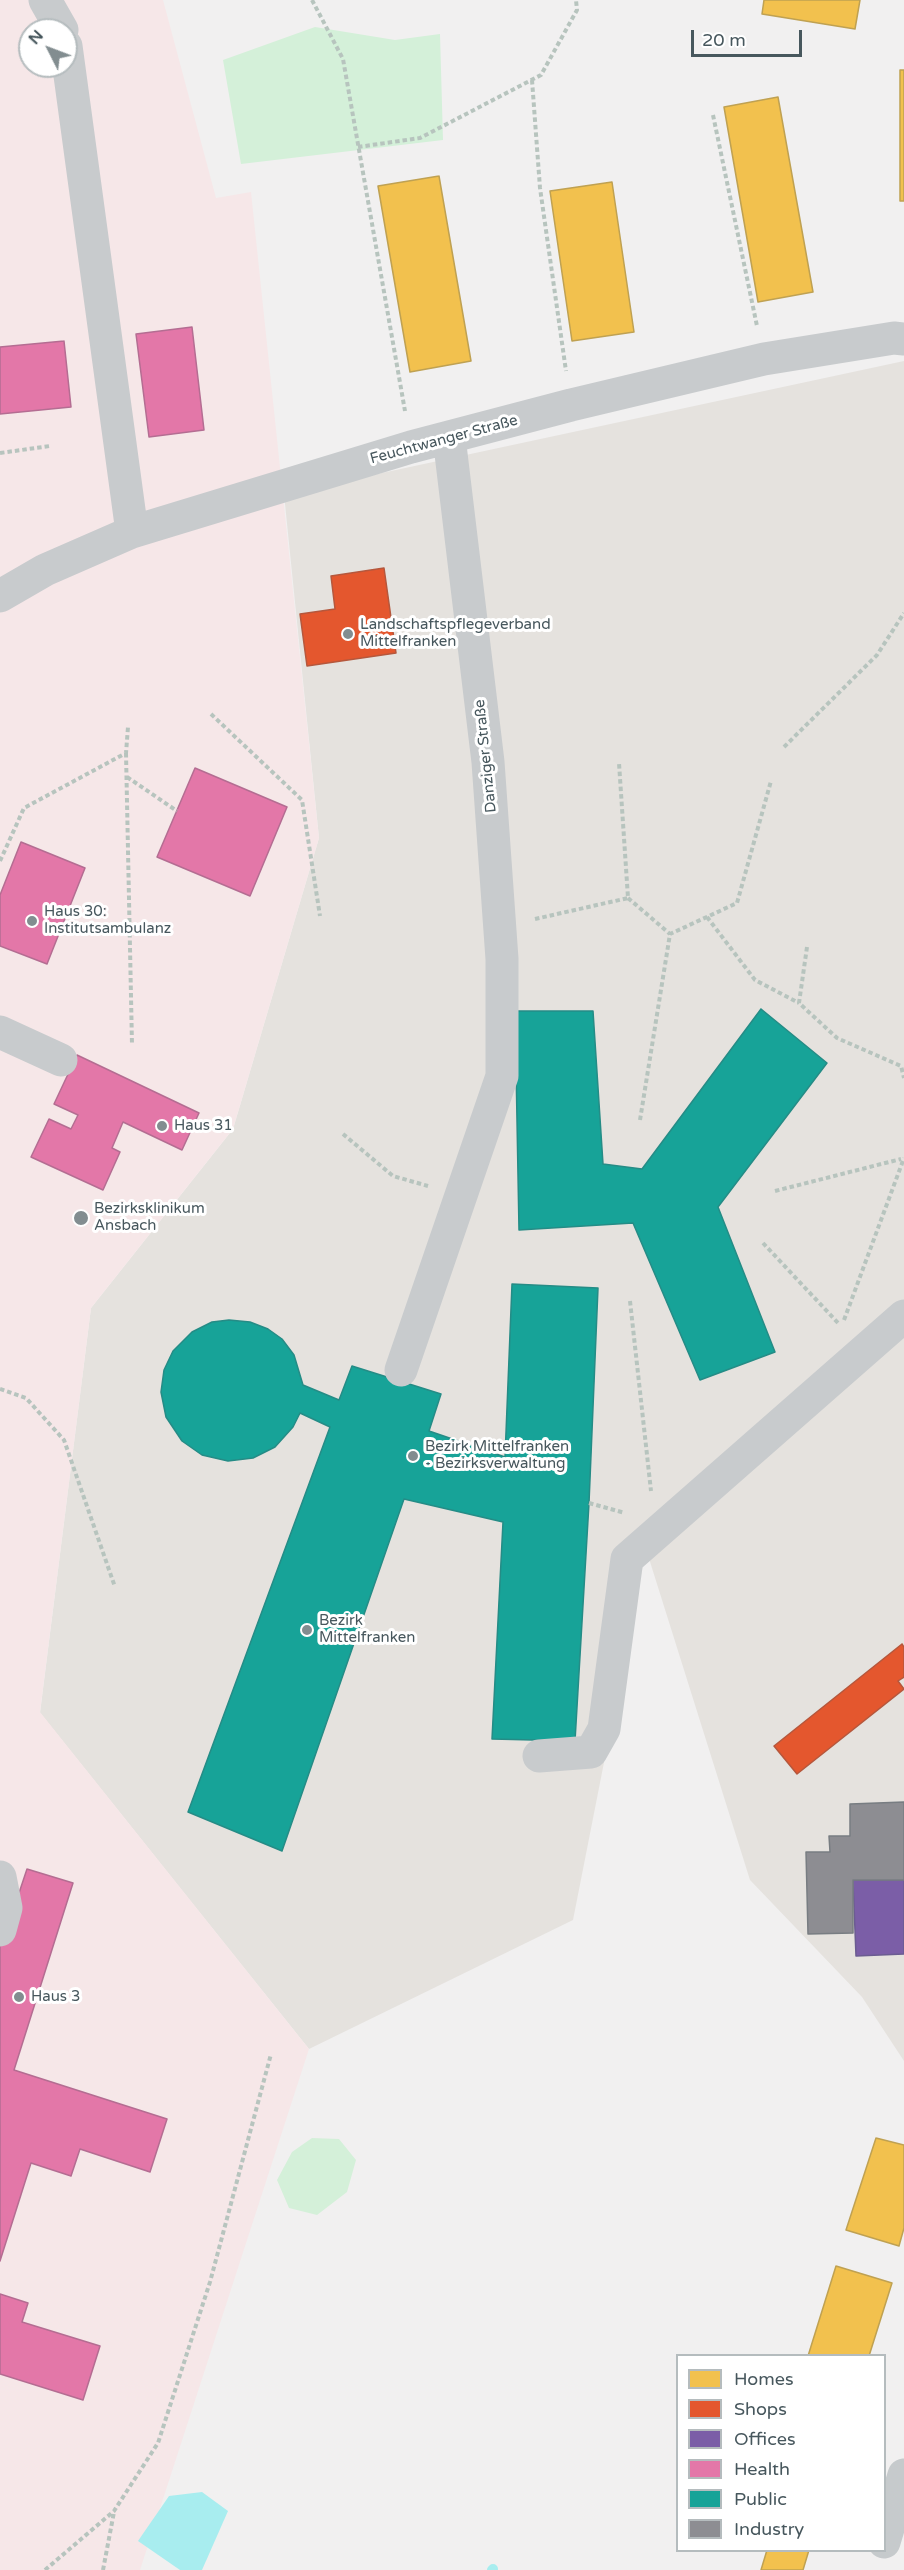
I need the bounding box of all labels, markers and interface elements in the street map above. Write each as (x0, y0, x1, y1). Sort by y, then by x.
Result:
north arrow (18, 18, 78, 78)
scale bar (694, 18, 805, 56)
text: N (24, 26, 48, 49)
text: 20 m (702, 29, 746, 51)
street label: Feuchtwanger Straße (368, 412, 520, 468)
place label: Landschaftspflegeverband Mittelfranken (360, 616, 551, 651)
marker: Landschaftspflegeverband Mittelfranken (341, 627, 355, 641)
street label: Danziger Straße (471, 698, 501, 814)
place label: Haus 30: Institutsambulanz (44, 903, 171, 938)
marker: Haus 30: Institutsambulanz (25, 914, 39, 928)
place label: Haus 31 (174, 1117, 233, 1135)
marker: Haus 31 (155, 1119, 169, 1133)
place label: Bezirksklinikum Ansbach (94, 1200, 205, 1235)
marker: Bezirksklinikum Ansbach (72, 1209, 90, 1227)
place label: Bezirk Mittelfranken - Bezirksverwaltung (425, 1438, 569, 1473)
marker: Bezirk Mittelfranken - Bezirksverwaltung (406, 1449, 420, 1463)
place label: Bezirk Mittelfranken (319, 1612, 415, 1647)
marker: Bezirk Mittelfranken (300, 1623, 314, 1637)
place label: Haus 3 (31, 1988, 80, 2006)
marker: Haus 3 (12, 1990, 26, 2004)
legend (676, 2354, 886, 2552)
text: Homes (734, 2368, 794, 2390)
text: Shops (734, 2398, 787, 2420)
text: Offices (734, 2428, 796, 2450)
text: Health (734, 2458, 790, 2480)
text: Public (734, 2488, 787, 2510)
text: Industry (734, 2518, 804, 2540)

